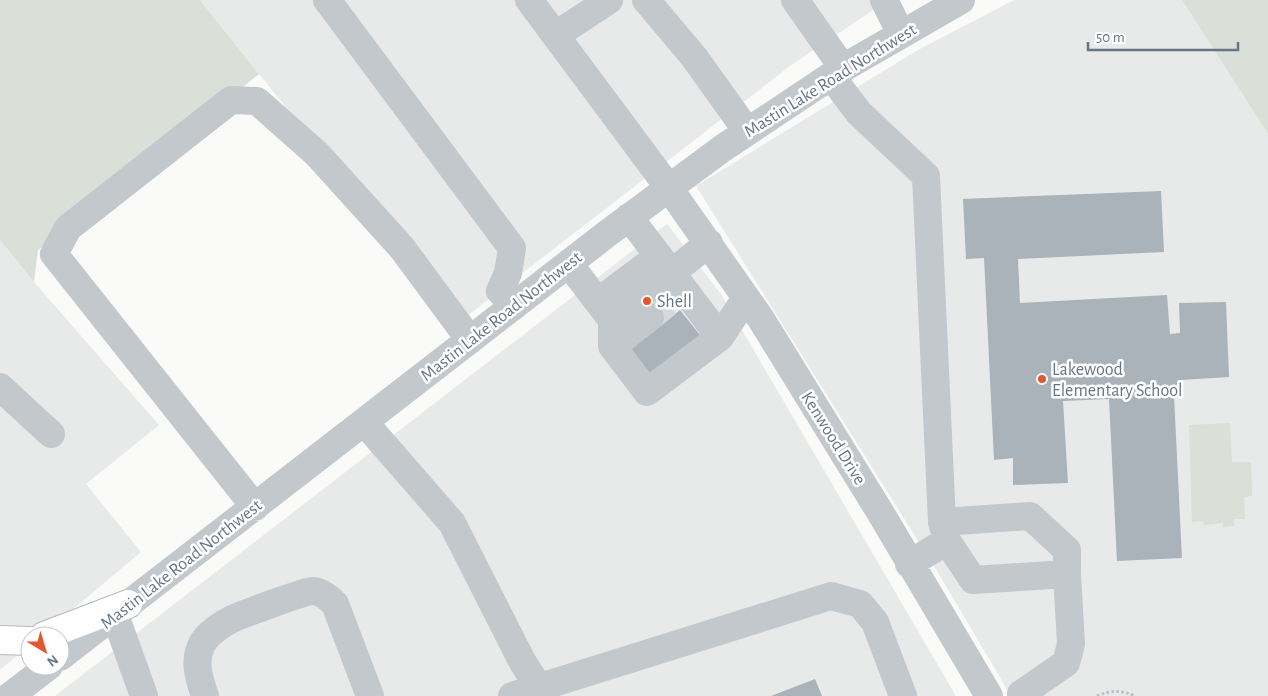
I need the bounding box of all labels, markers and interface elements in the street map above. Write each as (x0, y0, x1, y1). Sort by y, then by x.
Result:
street label: Mastin Lake Road Northwest (741, 20, 920, 141)
scale bar (1088, 20, 1238, 52)
text: 50 m (1096, 30, 1125, 45)
street label: Mastin Lake Road Northwest (418, 248, 586, 385)
place label: Shell (657, 293, 692, 311)
marker: Shell (641, 295, 653, 307)
place label: Lakewood Elementary School (1052, 361, 1183, 400)
marker: Lakewood Elementary School (1036, 373, 1048, 385)
street label: Kenwood Drive (797, 389, 869, 488)
street label: Mastin Lake Road Northwest (98, 496, 266, 633)
north arrow (20, 626, 70, 676)
text: N (44, 652, 61, 669)

